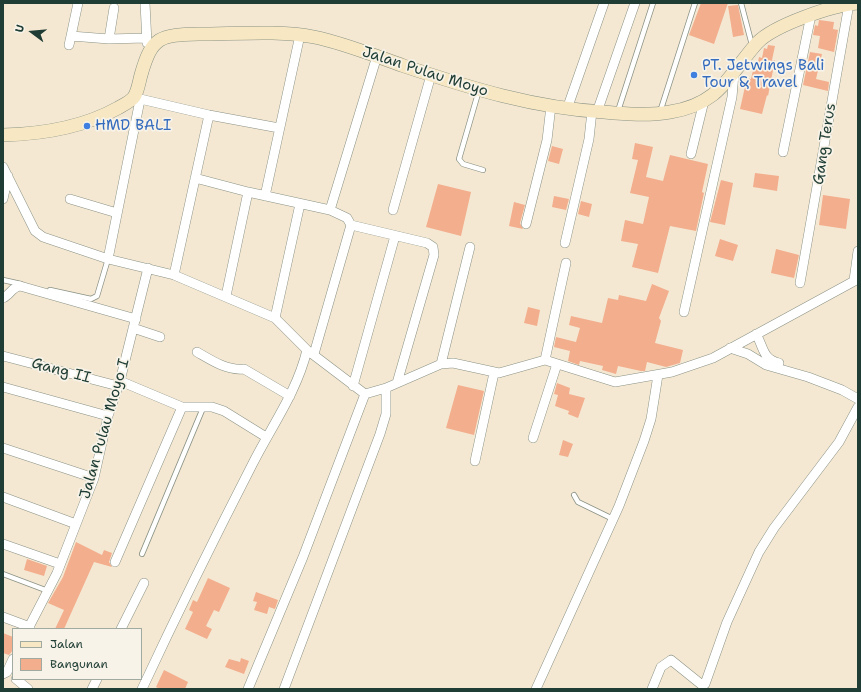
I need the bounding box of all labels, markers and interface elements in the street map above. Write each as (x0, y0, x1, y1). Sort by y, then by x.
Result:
north arrow (12, 12, 52, 52)
text: U (12, 23, 28, 34)
street label: Jalan Pulau Moyo (360, 43, 490, 101)
place label: PT. Jetwings Bali Tour & Travel (702, 57, 825, 92)
marker: PT. Jetwings Bali Tour & Travel (689, 70, 699, 80)
street label: Gang Terus (810, 102, 840, 186)
place label: HMD BALI (95, 117, 171, 135)
marker: HMD BALI (82, 121, 92, 131)
street label: Gang II (29, 354, 93, 388)
street label: Jalan Pulau Moyo I (76, 357, 134, 501)
legend (12, 628, 142, 680)
text: Jalan (50, 636, 83, 652)
text: Bangunan (50, 656, 108, 672)

